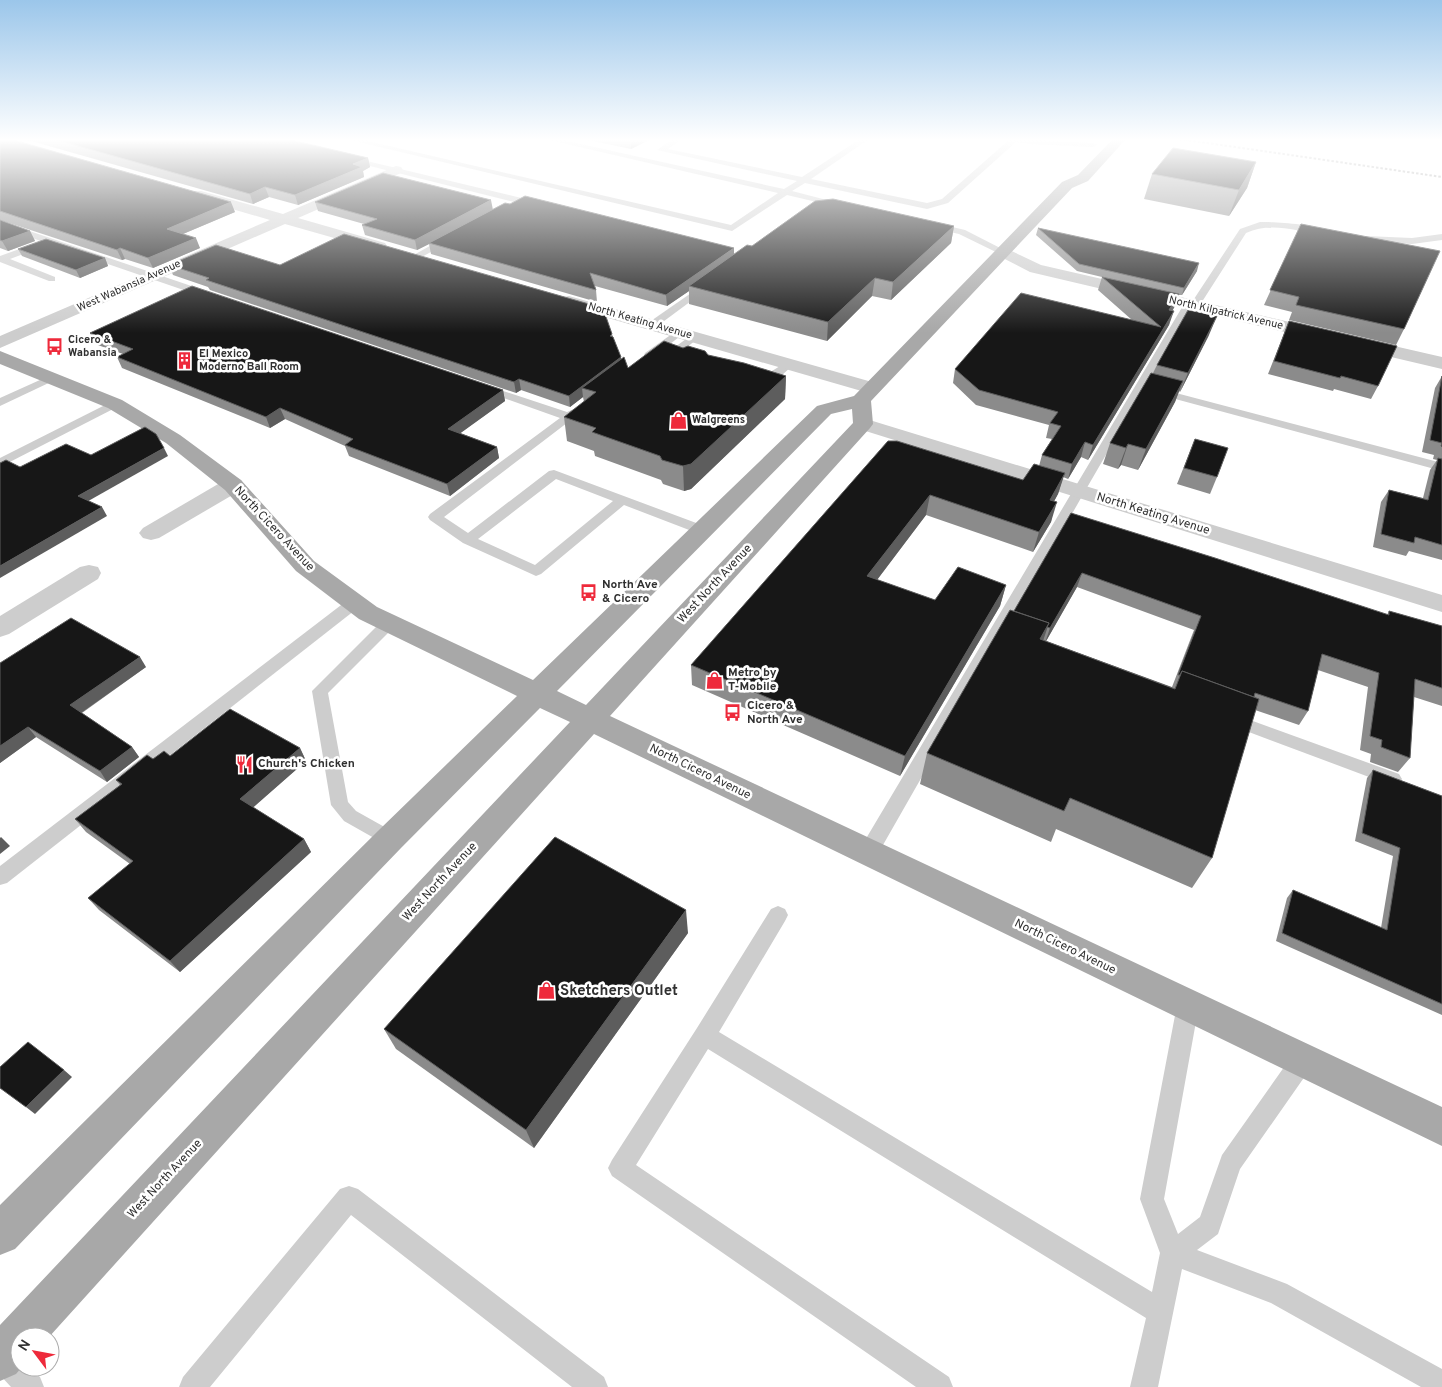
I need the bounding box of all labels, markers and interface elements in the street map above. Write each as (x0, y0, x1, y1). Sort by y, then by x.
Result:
street label: West Wabansia Avenue (75, 257, 183, 315)
street label: North Kilpatrick Avenue (1167, 293, 1285, 333)
street label: North Keating Avenue (586, 299, 694, 343)
place label: Cicero & Wabansia (68, 333, 117, 360)
bus stop icon: Cicero & Wabansia (44, 336, 64, 356)
place label: El Mexico Moderno Ball Room (199, 347, 299, 374)
building icon: El Mexico Moderno Ball Room (175, 350, 195, 370)
shop icon: Walgreens (668, 410, 688, 430)
place label: Walgreens (692, 413, 745, 427)
street label: North Cicero Avenue (230, 483, 318, 575)
street label: North Keating Avenue (1094, 489, 1212, 539)
street label: West North Avenue (674, 541, 756, 627)
place label: North Ave & Cicero (602, 577, 658, 607)
bus stop icon: North Ave & Cicero (578, 582, 598, 602)
place label: Metro by T-Mobile (728, 665, 777, 695)
shop icon: Metro by T-Mobile (704, 670, 724, 690)
place label: Cicero & North Ave (747, 698, 803, 728)
bus stop icon: Cicero & North Ave (723, 703, 743, 723)
street label: North Cicero Avenue (647, 741, 753, 803)
restaurant icon: Church's Chicken (234, 754, 254, 774)
place label: Church's Chicken (258, 756, 355, 772)
street label: West North Avenue (399, 839, 481, 925)
street label: North Cicero Avenue (1012, 916, 1118, 978)
shop icon: Sketchers Outlet (536, 981, 556, 1001)
place label: Sketchers Outlet (560, 982, 678, 1001)
street label: West North Avenue (124, 1136, 206, 1222)
north arrow (10, 1327, 60, 1377)
text: N (15, 1337, 35, 1355)

